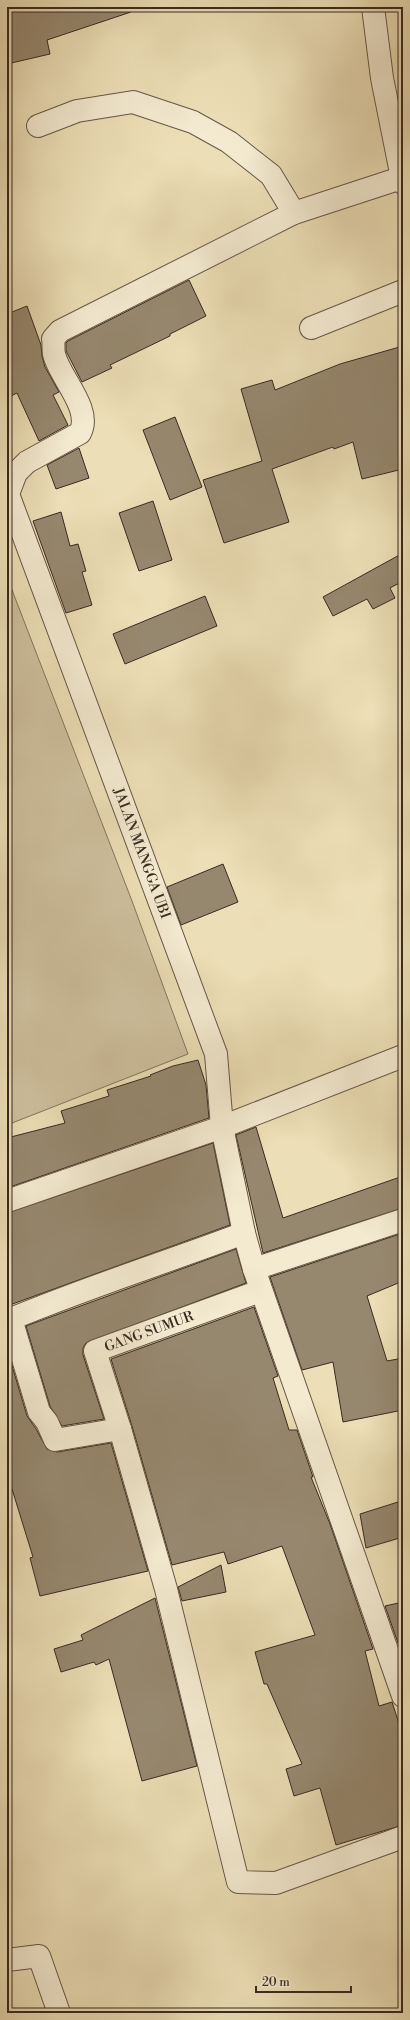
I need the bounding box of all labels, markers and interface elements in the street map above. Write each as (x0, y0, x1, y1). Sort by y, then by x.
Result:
street label: JALAN MANGGA UBI (109, 784, 174, 922)
street label: GANG SUMUR (102, 1307, 196, 1356)
scale bar (256, 1968, 351, 1994)
text: 20 m (262, 1975, 290, 1990)

